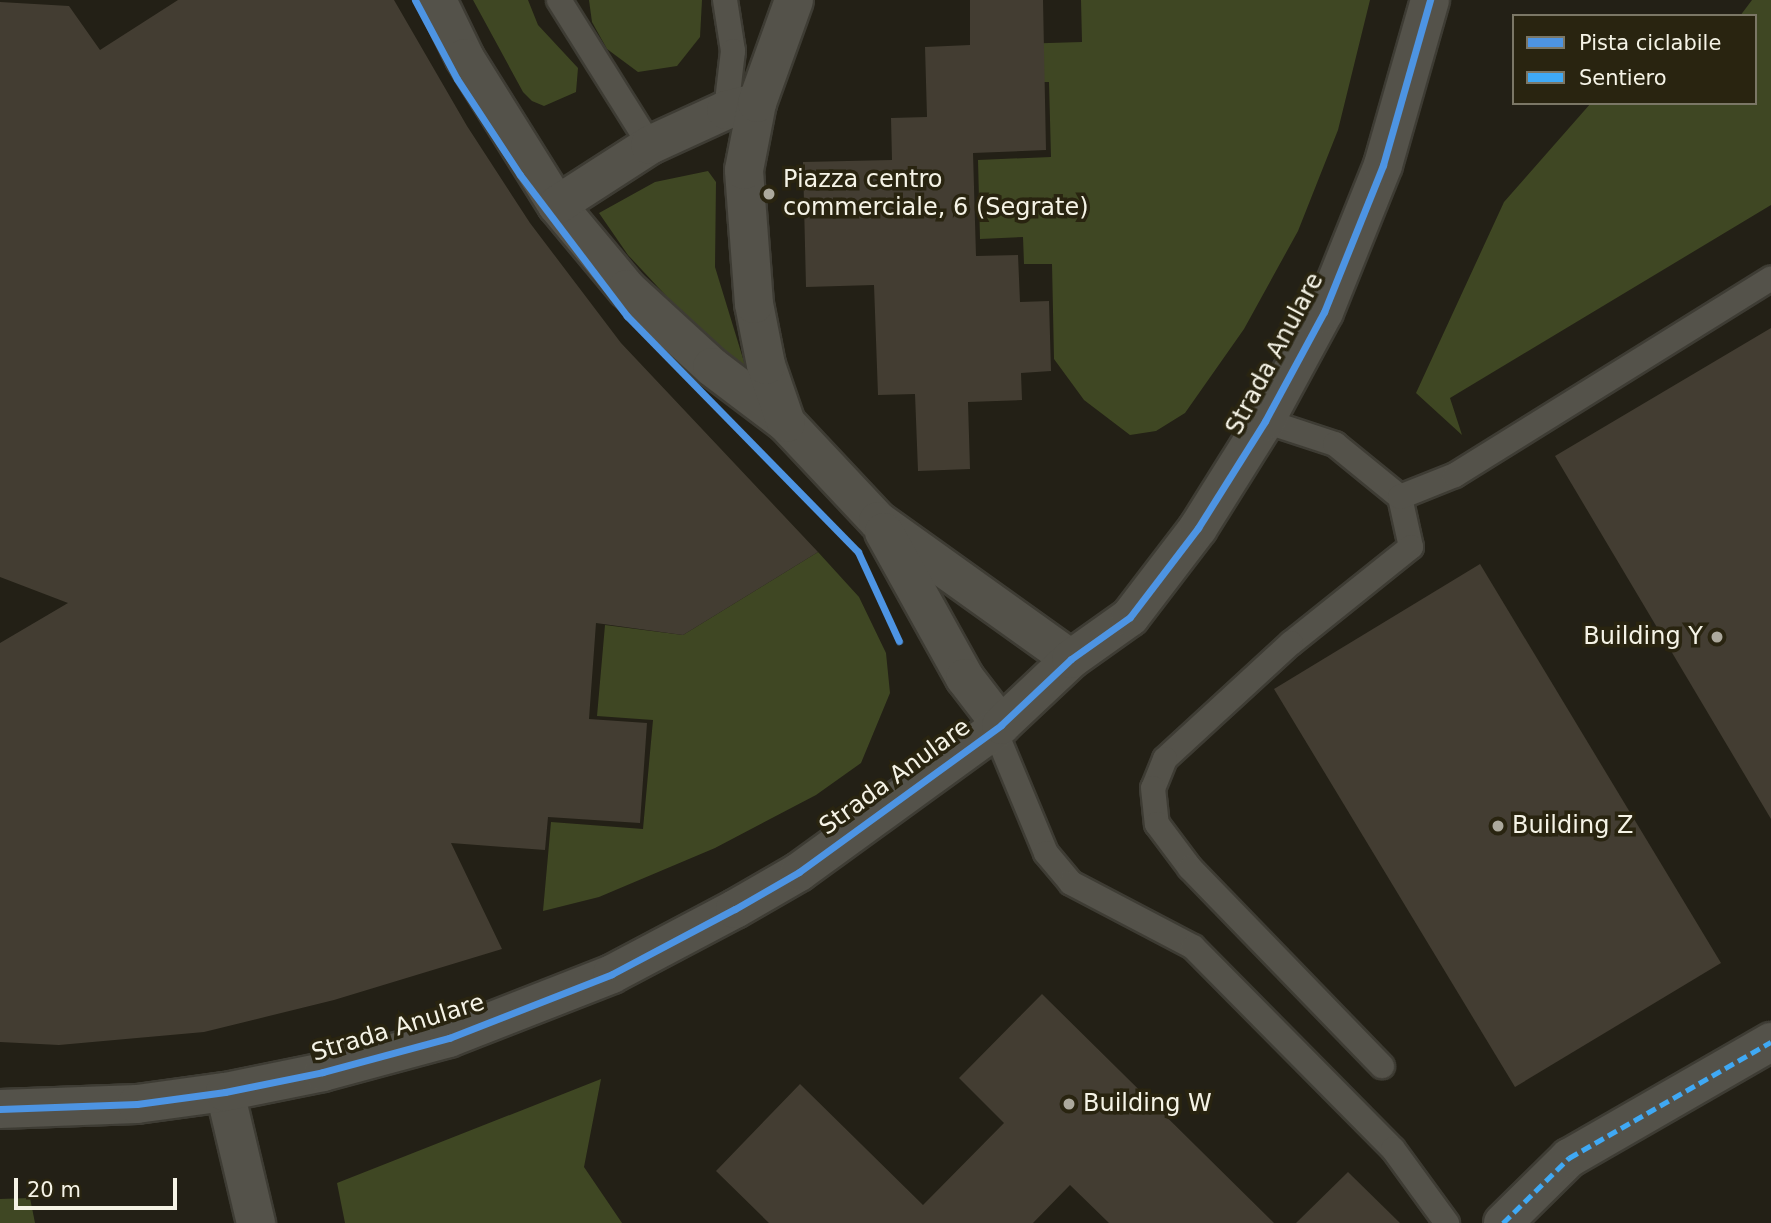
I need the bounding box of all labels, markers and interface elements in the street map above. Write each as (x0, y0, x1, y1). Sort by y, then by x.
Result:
legend (1512, 14, 1757, 105)
text: Pista ciclabile (1579, 31, 1721, 55)
text: Sentiero (1579, 66, 1667, 90)
place label: Piazza centro commerciale, 6 (Segrate) (783, 166, 1089, 222)
marker: Piazza centro commerciale, 6 (Segrate) (761, 186, 777, 202)
street label: Strada Anulare (1220, 268, 1330, 440)
place label: Building Y (1583, 623, 1703, 651)
marker: Building Y (1709, 629, 1725, 645)
street label: Strada Anulare (814, 713, 976, 841)
place label: Building Z (1512, 812, 1633, 840)
marker: Building Z (1490, 818, 1506, 834)
street label: Strada Anulare (308, 988, 488, 1068)
place label: Building W (1083, 1090, 1212, 1118)
marker: Building W (1061, 1096, 1077, 1112)
scale bar (18, 1164, 180, 1208)
text: 20 m (27, 1178, 81, 1202)

